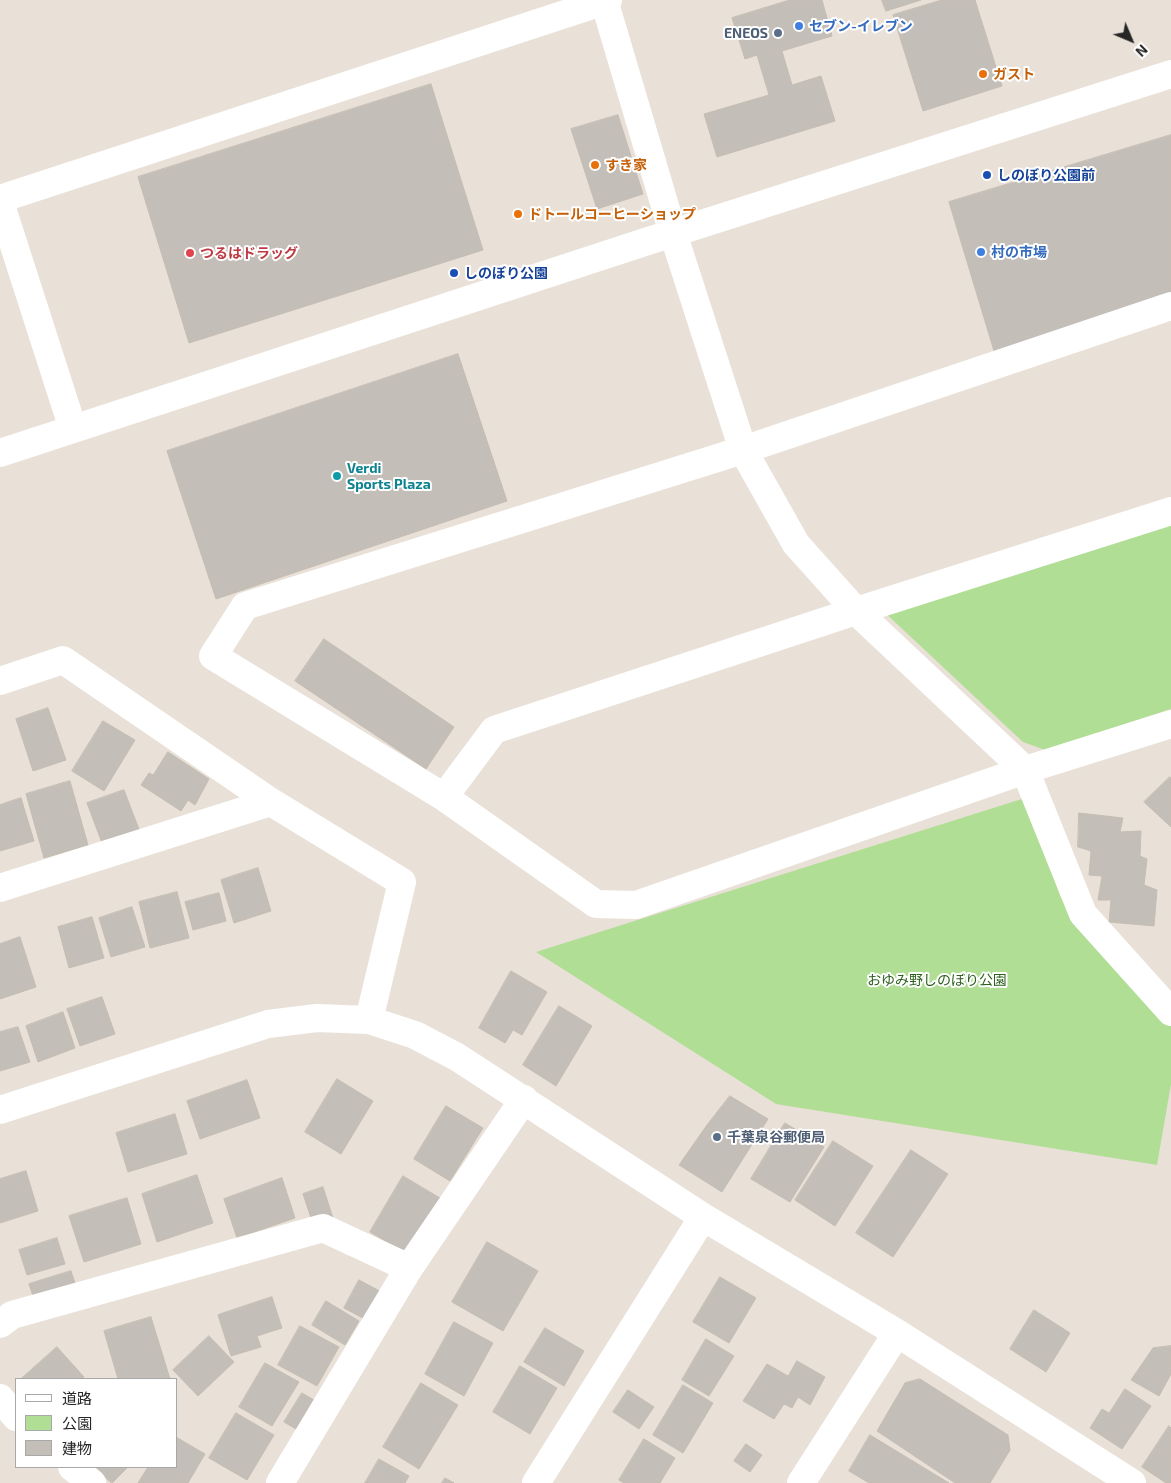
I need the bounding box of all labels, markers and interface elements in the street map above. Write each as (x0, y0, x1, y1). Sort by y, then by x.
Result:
north arrow (1106, 15, 1156, 65)
place label: セブン-イレブン (809, 18, 913, 34)
marker: セブン-イレブン (793, 20, 805, 32)
place label: ENEOS (724, 25, 768, 41)
marker: ENEOS (772, 27, 784, 39)
text: N (1132, 41, 1152, 61)
place label: ガスト (993, 66, 1035, 82)
marker: ガスト (977, 68, 989, 80)
place label: すき家 (605, 157, 647, 173)
marker: すき家 (589, 159, 601, 171)
place label: しのぼり公園前 (997, 167, 1095, 183)
marker: しのぼり公園前 (981, 169, 993, 181)
place label: ドトールコーヒーショップ (528, 206, 696, 222)
marker: ドトールコーヒーショップ (512, 208, 524, 220)
place label: 村の市場 (991, 244, 1047, 260)
place label: つるはドラッグ (200, 245, 298, 261)
marker: 村の市場 (975, 246, 987, 258)
marker: つるはドラッグ (184, 247, 196, 259)
place label: しのぼり公園 (464, 265, 548, 281)
marker: しのぼり公園 (448, 267, 460, 279)
place label: Verdi Sports Plaza (347, 460, 431, 492)
marker: Verdi Sports Plaza (331, 470, 343, 482)
park label: おゆみ野しのぼり公園 (867, 972, 1007, 988)
place label: 千葉泉谷郵便局 (727, 1129, 825, 1145)
marker: 千葉泉谷郵便局 (711, 1131, 723, 1143)
legend (15, 1378, 178, 1468)
text: 道路 (62, 1389, 92, 1407)
text: 公園 (62, 1414, 92, 1432)
text: 建物 (62, 1439, 92, 1457)

